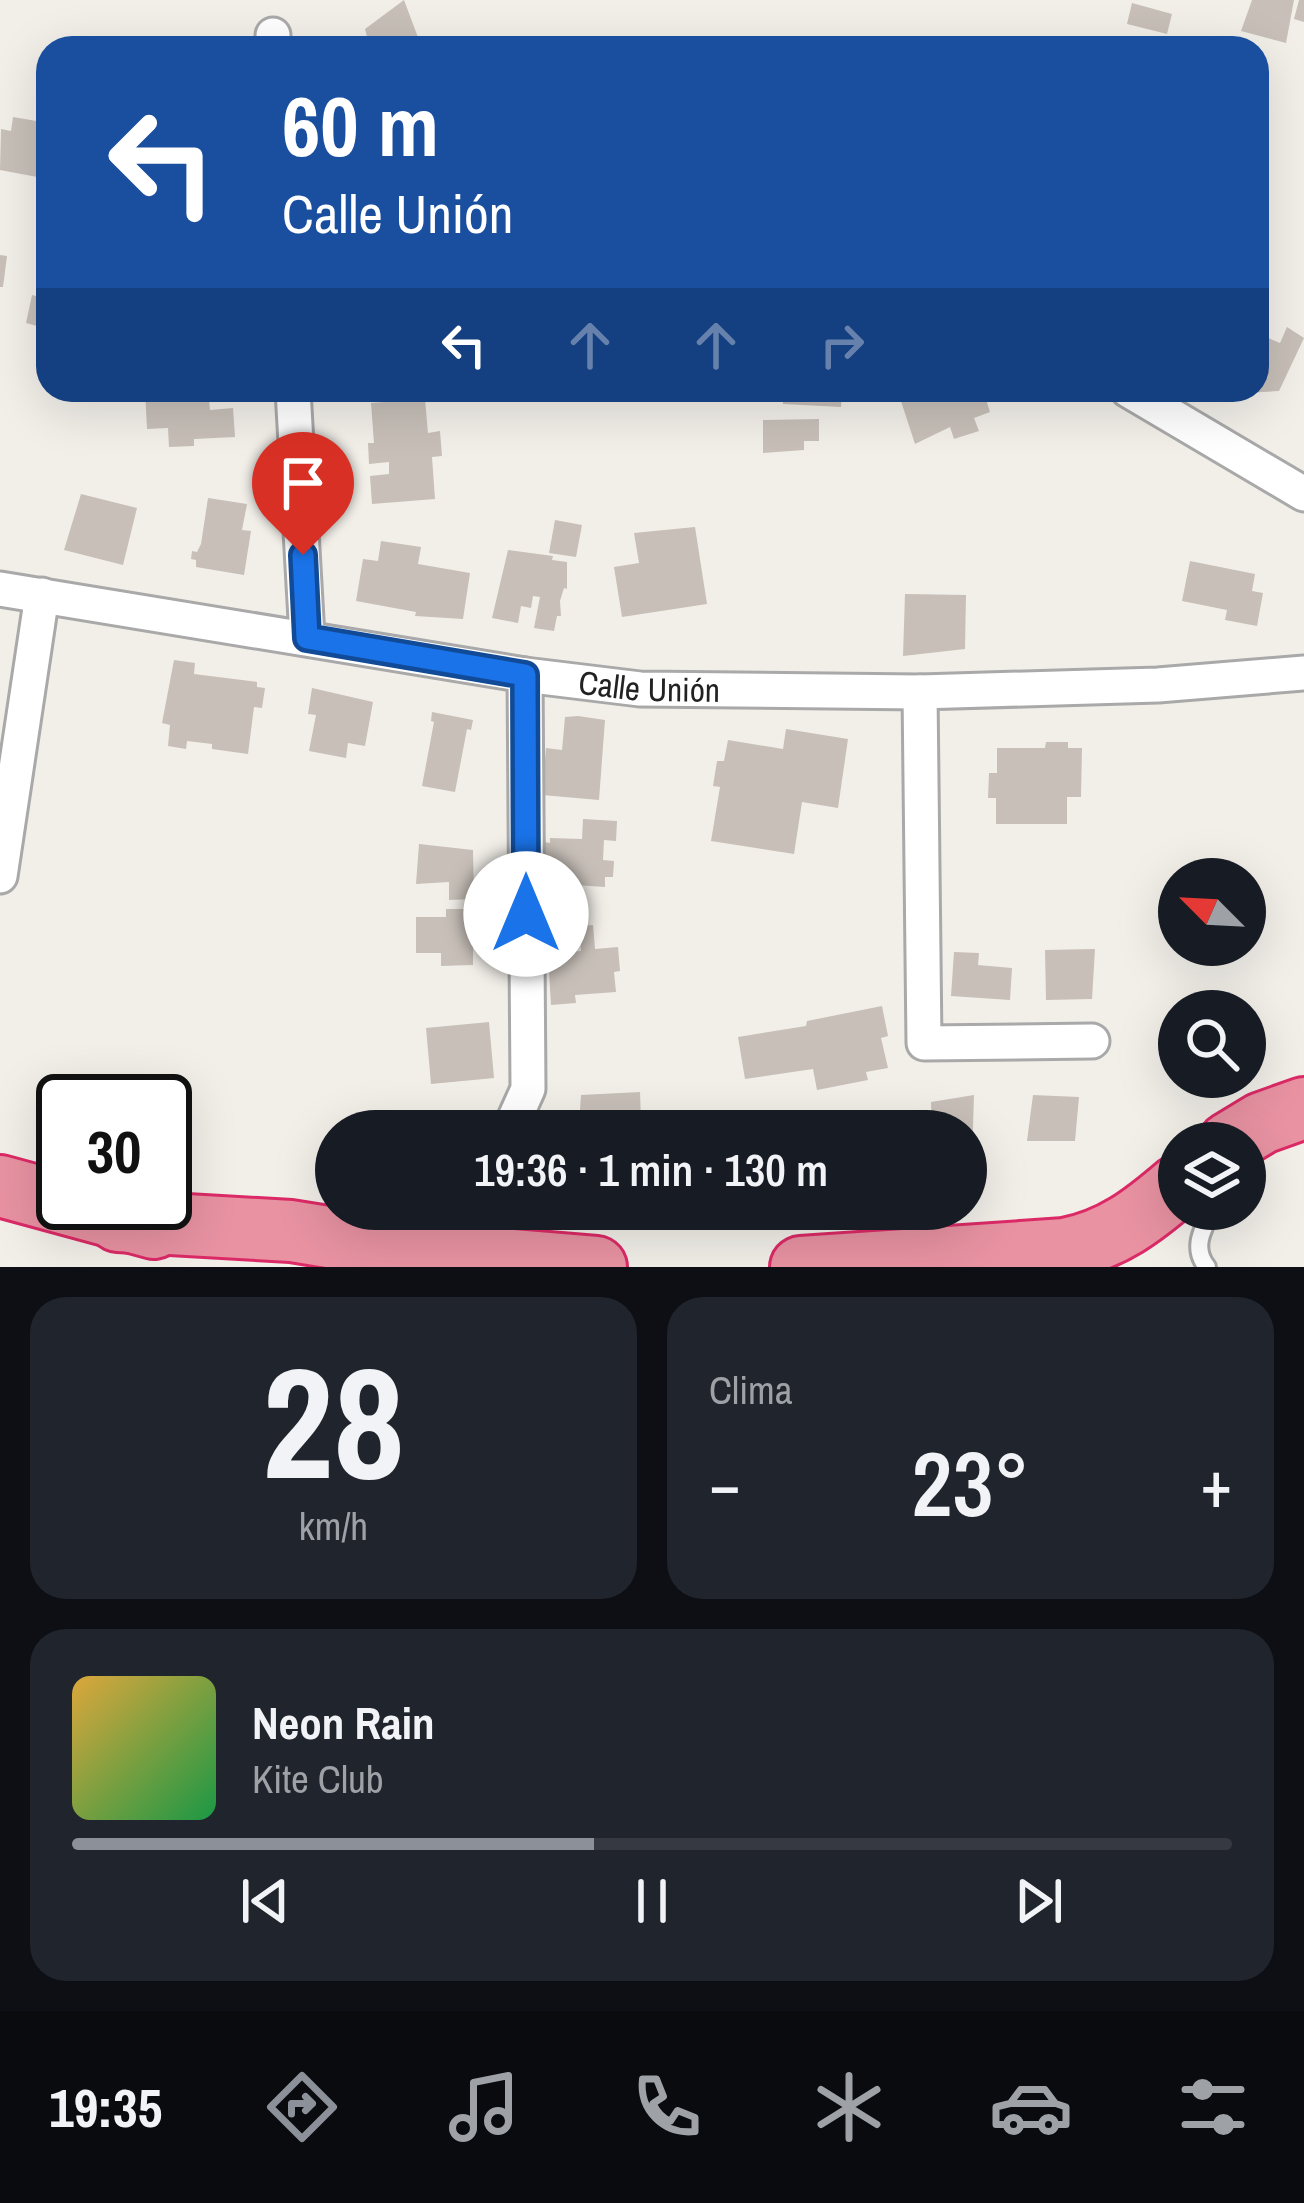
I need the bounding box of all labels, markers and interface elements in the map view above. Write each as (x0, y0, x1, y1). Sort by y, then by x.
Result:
text: 60 m (282, 69, 439, 182)
icon: left (84, 84, 240, 240)
text: Calle Unión (282, 177, 513, 250)
icon: left (431, 312, 497, 378)
icon: ahead (557, 312, 623, 378)
icon: ahead (683, 312, 749, 378)
icon: right (809, 312, 875, 378)
pin (252, 432, 354, 555)
icon: arrive (270, 450, 336, 516)
street label: Calle Unión (576, 660, 720, 712)
position arrow (463, 851, 589, 977)
north arrow (1158, 858, 1266, 966)
map controls (1158, 858, 1266, 1230)
button: search (1158, 990, 1266, 1098)
speed limit sign: 30 (36, 1074, 192, 1230)
button: layers (1158, 1122, 1266, 1230)
text: 19:36 · 1 min · 130 m (474, 1139, 828, 1200)
text: 28 (262, 1317, 405, 1527)
text: Clima (709, 1364, 793, 1416)
text: 23° (911, 1423, 1030, 1544)
text: − (709, 1439, 741, 1528)
text: + (1200, 1439, 1232, 1528)
text: km/h (299, 1500, 368, 1552)
text: Neon Rain (252, 1692, 434, 1753)
text: Kite Club (252, 1753, 384, 1805)
icon: previous (232, 1868, 298, 1934)
icon: pause (619, 1868, 685, 1934)
icon: next (1006, 1868, 1072, 1934)
icon: directions (260, 2065, 344, 2149)
icon: music (442, 2065, 526, 2149)
icon: phone (625, 2065, 709, 2149)
icon: climate (807, 2065, 891, 2149)
icon: car (989, 2065, 1073, 2149)
icon: filters (1171, 2065, 1255, 2149)
text: 19:35 (49, 2071, 162, 2144)

